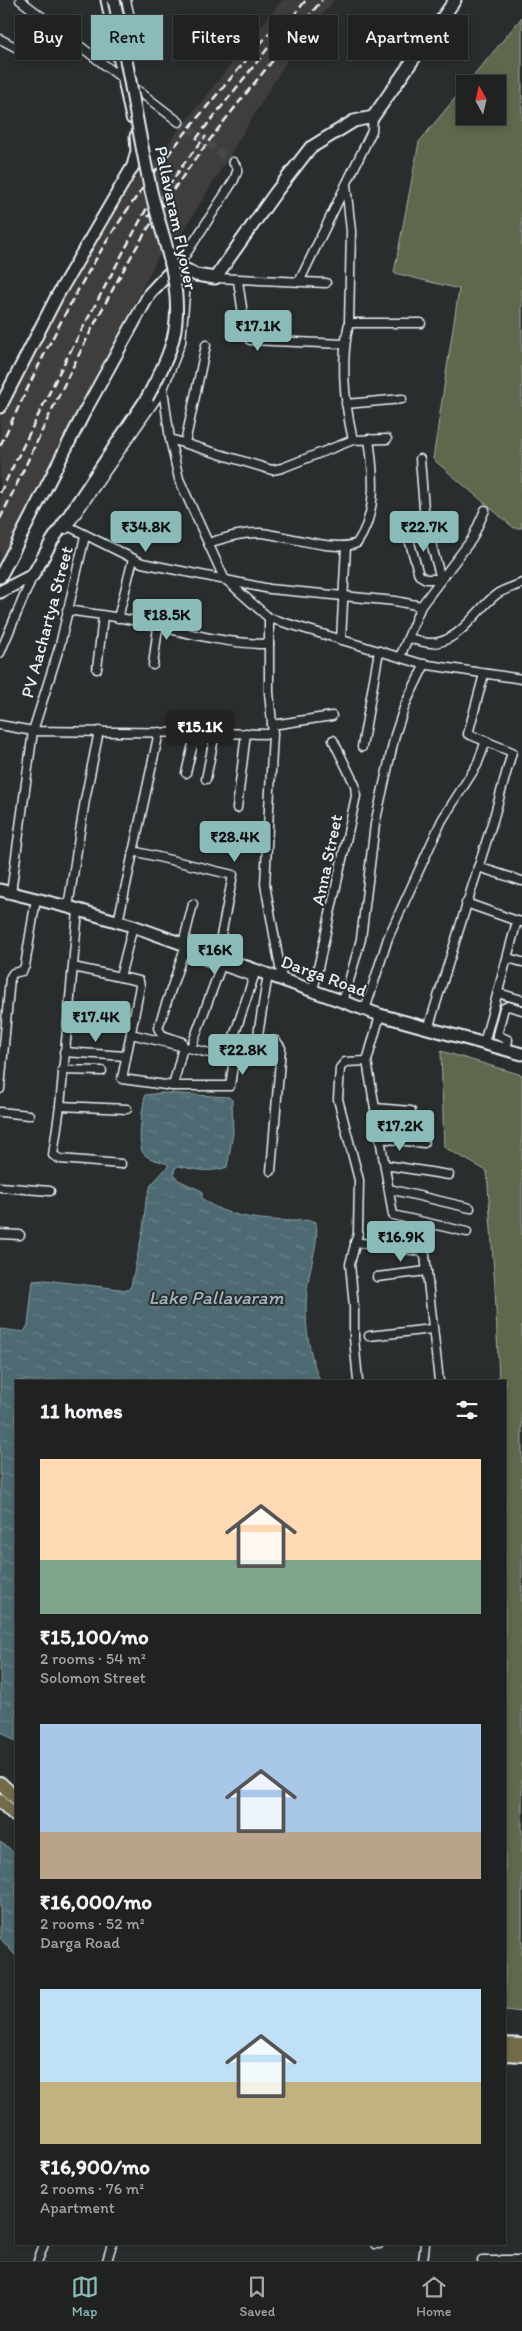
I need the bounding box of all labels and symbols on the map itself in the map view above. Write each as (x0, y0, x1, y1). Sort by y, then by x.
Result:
north arrow (456, 75, 506, 125)
street label: Pallavaram Flyover (150, 144, 202, 293)
pin: ₹17.1K (217, 310, 299, 352)
pin: ₹34.8K (105, 510, 187, 553)
pin: ₹22.7K (383, 510, 465, 553)
street label: PV Aachartya Street (16, 544, 78, 700)
pin: ₹18.5K (126, 598, 208, 641)
pin: ₹15.1K (159, 710, 241, 753)
street label: Anna Street (307, 812, 347, 908)
pin: ₹28.4K (194, 820, 276, 863)
pin: ₹16K (185, 934, 245, 976)
street label: Darga Road (278, 950, 370, 1002)
pin: ₹17.4K (55, 1000, 137, 1043)
pin: ₹22.8K (202, 1034, 284, 1076)
pin: ₹17.2K (359, 1110, 441, 1152)
pin: ₹16.9K (360, 1220, 442, 1263)
water label: Lake Pallavaram (148, 1286, 284, 1309)

